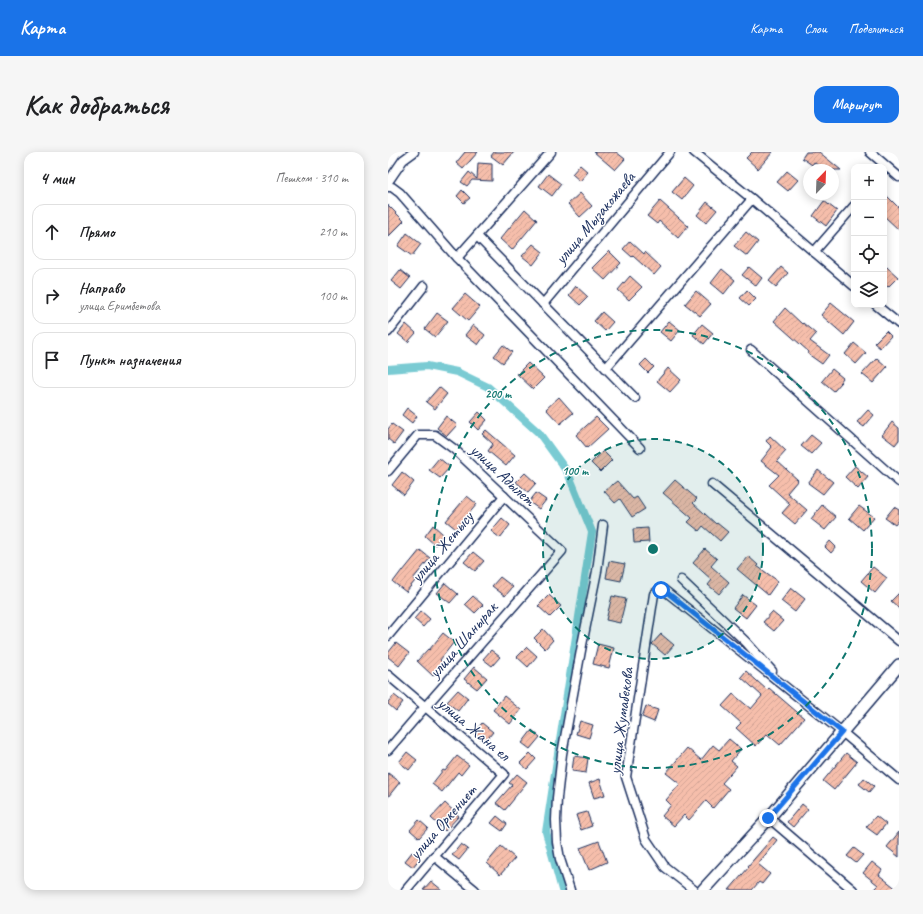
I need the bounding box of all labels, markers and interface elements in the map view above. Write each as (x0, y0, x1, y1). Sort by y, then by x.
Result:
text: Карта (20, 16, 65, 40)
text: Карта (750, 20, 782, 37)
text: Слои (804, 20, 827, 37)
text: Поделиться (849, 20, 903, 37)
button: Маршрут (814, 86, 899, 123)
text: Как добраться (24, 87, 169, 122)
north arrow (803, 164, 839, 200)
map controls (851, 164, 887, 308)
button: + (851, 164, 887, 200)
street label: улица Мызакожаева (550, 167, 641, 270)
text: 4 мин (40, 168, 75, 189)
text: Пешком · 310 m (275, 170, 348, 186)
button: − (851, 200, 887, 236)
icon: ahead (41, 221, 63, 243)
text: Прямо (79, 223, 115, 242)
text: 210 m (319, 224, 347, 240)
button: locate (851, 236, 887, 272)
button: layers (851, 272, 887, 308)
text: Направо (79, 279, 125, 298)
icon: right (41, 285, 63, 307)
text: 100 m (319, 288, 347, 304)
text: улица Еримбетова (79, 298, 160, 314)
icon: arrive (41, 349, 63, 371)
text: Пункт назначения (79, 351, 181, 370)
text: 200 m (485, 386, 512, 402)
street label: улица Адылет (465, 439, 541, 512)
text: 100 m (562, 463, 589, 479)
street label: улица Жетысу (406, 506, 479, 588)
centre of rings (646, 542, 660, 556)
route start (652, 581, 670, 599)
street label: улица Шанырак (424, 596, 503, 683)
street label: улица Жумабекова (604, 665, 638, 777)
street label: улица Жана ел (433, 692, 515, 766)
street label: улица Оркениет (404, 780, 482, 865)
route end (759, 809, 777, 827)

